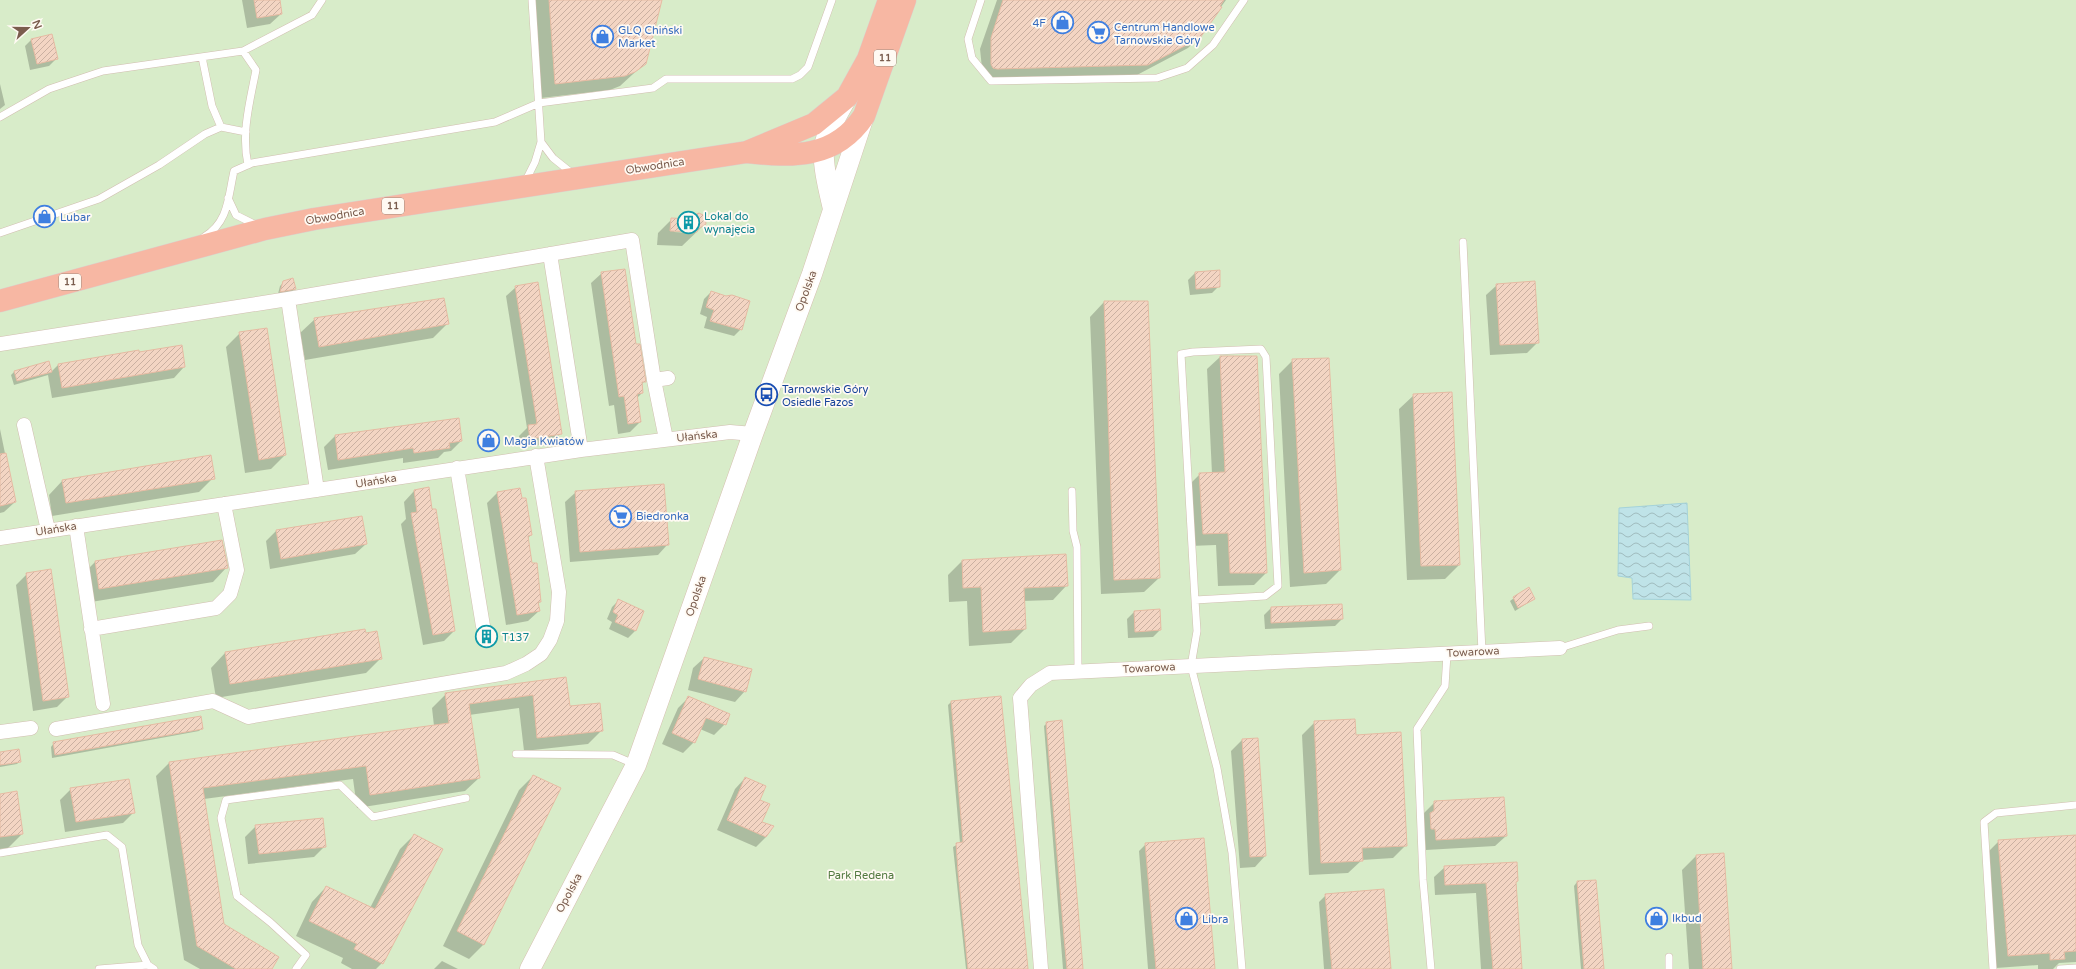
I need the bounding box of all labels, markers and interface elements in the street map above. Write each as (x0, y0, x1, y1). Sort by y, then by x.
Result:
north arrow (8, 8, 48, 48)
shop icon: 4F (1049, 10, 1075, 36)
place label: 4F (1032, 17, 1046, 30)
text: N (29, 18, 45, 31)
supermarket icon: Centrum Handlowe Tarnowskie Góry (1085, 20, 1111, 46)
place label: Centrum Handlowe Tarnowskie Góry (1114, 21, 1215, 47)
shop icon: GLQ Chiński Market (589, 23, 615, 49)
place label: GLQ Chiński Market (618, 24, 682, 50)
road number: 11 (874, 50, 896, 66)
street label: Obwodnica (625, 155, 685, 177)
road number: 11 (382, 198, 404, 214)
shop icon: Lubar (31, 204, 57, 230)
street label: Obwodnica (305, 204, 365, 228)
building icon: Lokal do wynajęcia (676, 209, 702, 235)
place label: Lokal do wynajęcia (704, 210, 755, 236)
place label: Lubar (60, 211, 91, 224)
street label: Opolska (793, 269, 819, 313)
road number: 11 (59, 274, 81, 290)
bus stop icon: Tarnowskie Góry Osiedle Fazos (754, 382, 780, 408)
place label: Tarnowskie Góry Osiedle Fazos (782, 383, 869, 409)
street label: Ułańska (676, 427, 718, 445)
shop icon: Magia Kwiatów (475, 428, 501, 454)
place label: Magia Kwiatów (504, 435, 584, 448)
street label: Ułańska (355, 471, 397, 491)
supermarket icon: Biedronka (607, 503, 633, 529)
place label: Biedronka (636, 510, 689, 523)
street label: Ułańska (35, 519, 77, 539)
street label: Opolska (683, 574, 709, 618)
building icon: T137 (474, 624, 500, 650)
place label: T137 (502, 631, 530, 644)
street label: Towarowa (1446, 644, 1500, 660)
street label: Towarowa (1122, 660, 1176, 676)
park label: Park Redena (828, 869, 894, 882)
street label: Opolska (553, 871, 585, 915)
shop icon: Ikbud (1644, 905, 1670, 931)
shop icon: Libra (1174, 906, 1200, 932)
place label: Ikbud (1672, 912, 1702, 925)
place label: Libra (1202, 913, 1228, 926)

